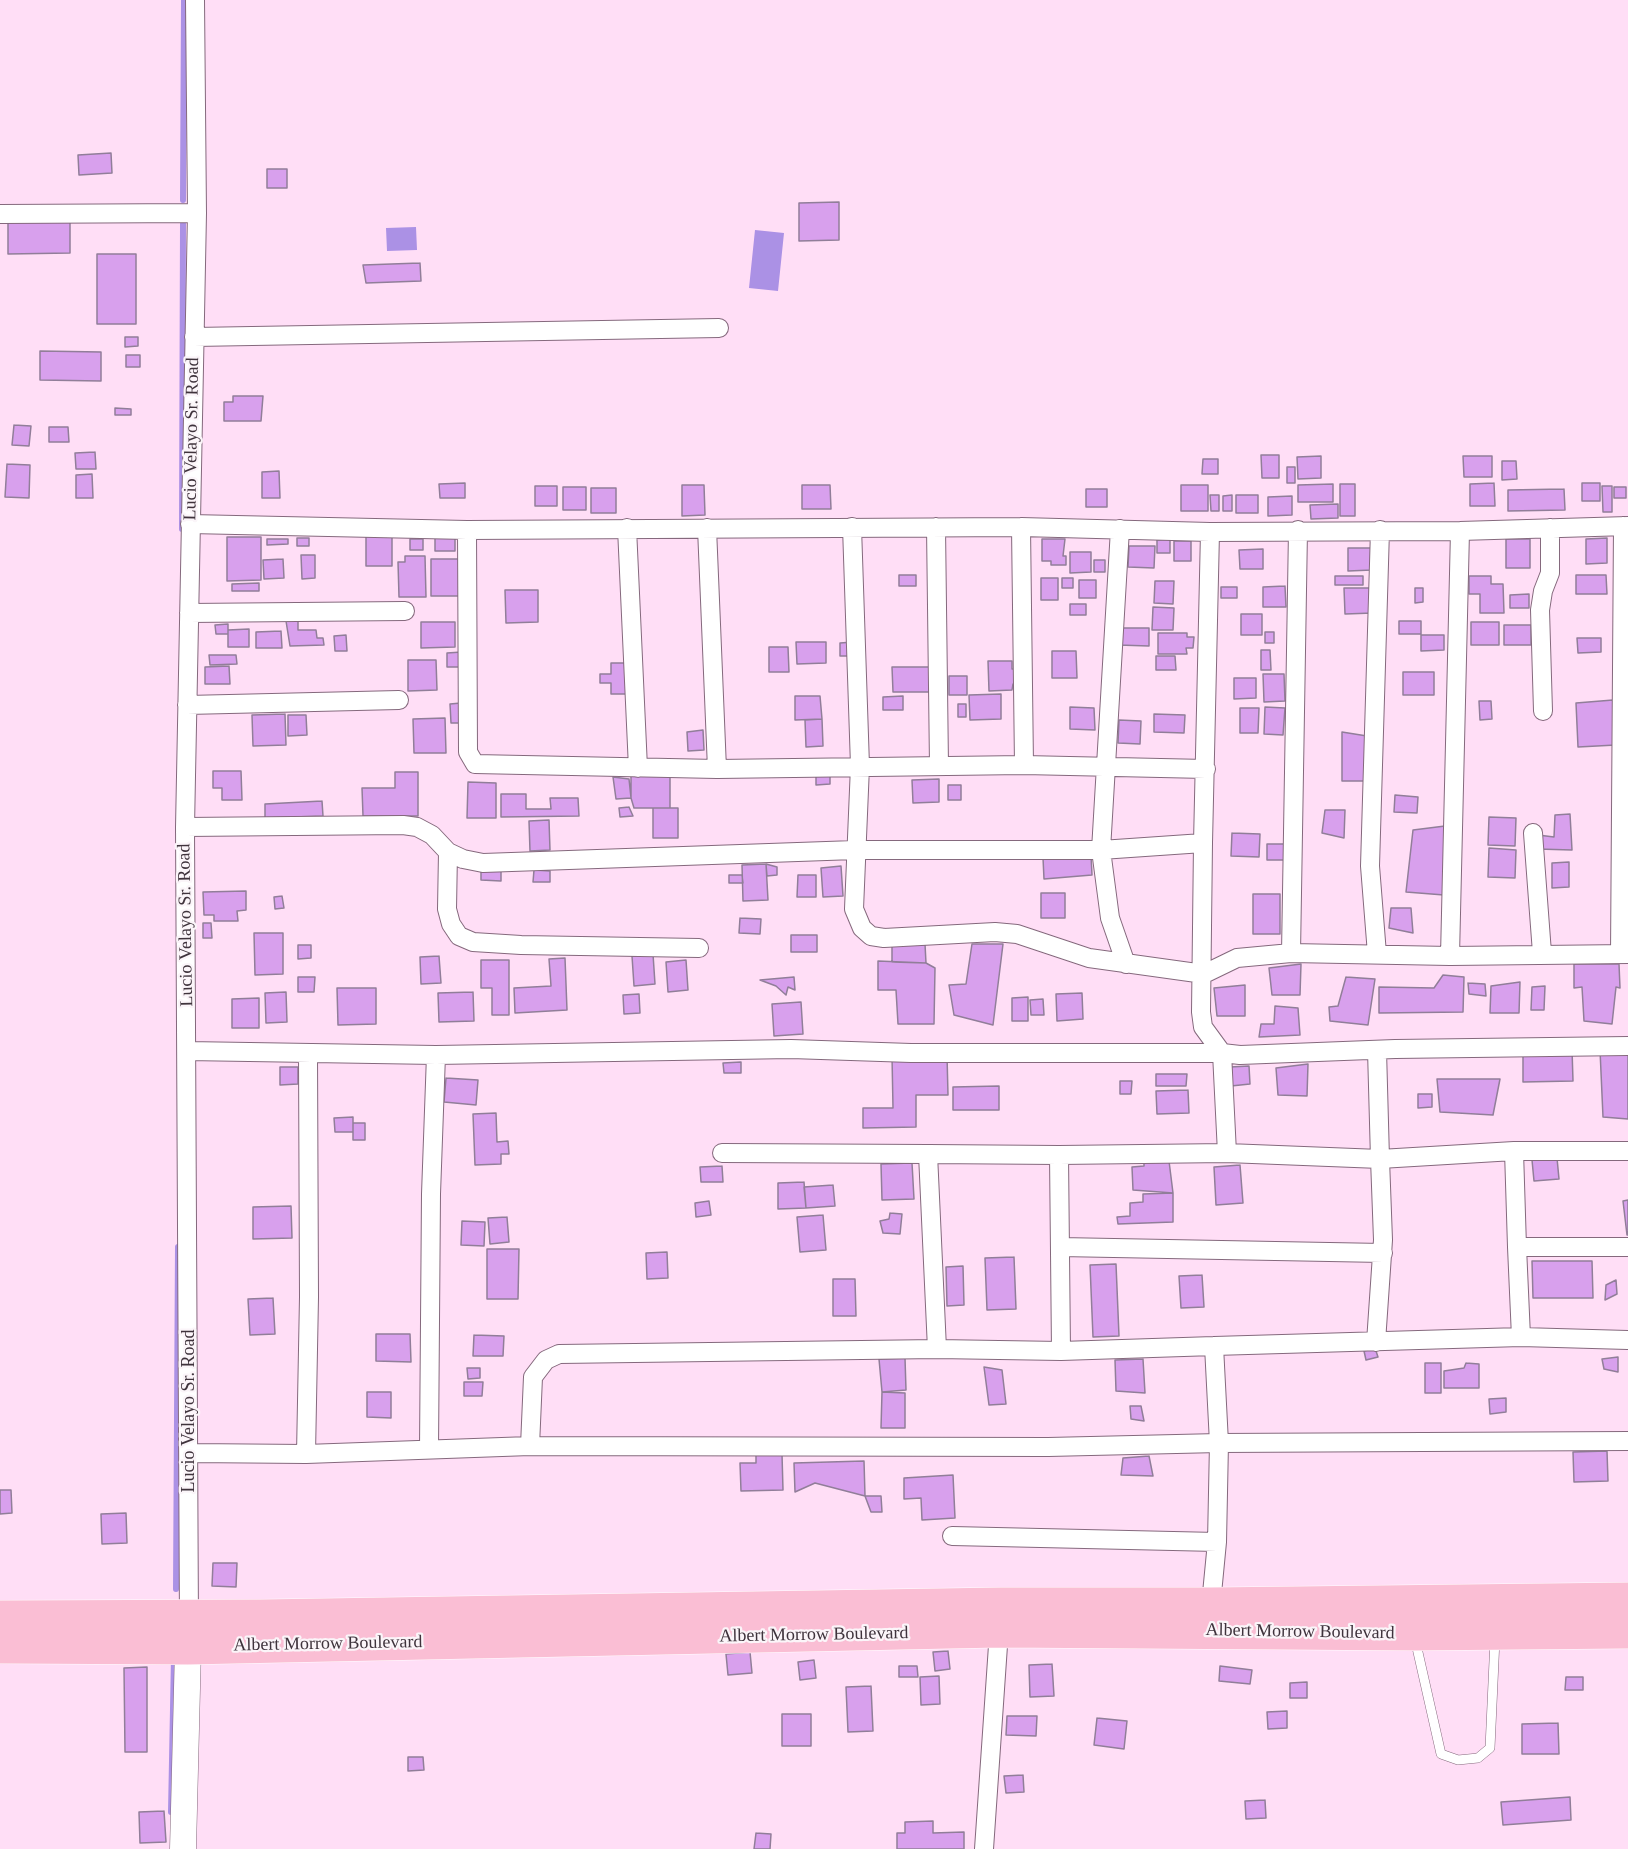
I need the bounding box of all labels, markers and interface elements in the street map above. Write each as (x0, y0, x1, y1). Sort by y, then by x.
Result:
street label: Lucio Velayo Sr. Road (180, 357, 204, 521)
street label: Lucio Velayo Sr. Road (174, 843, 198, 1007)
street label: Lucio Velayo Sr. Road (178, 1330, 200, 1492)
street label: Albert Morrow Boulevard (1205, 1620, 1395, 1644)
street label: Albert Morrow Boulevard (719, 1623, 909, 1647)
street label: Albert Morrow Boulevard (233, 1632, 423, 1656)

